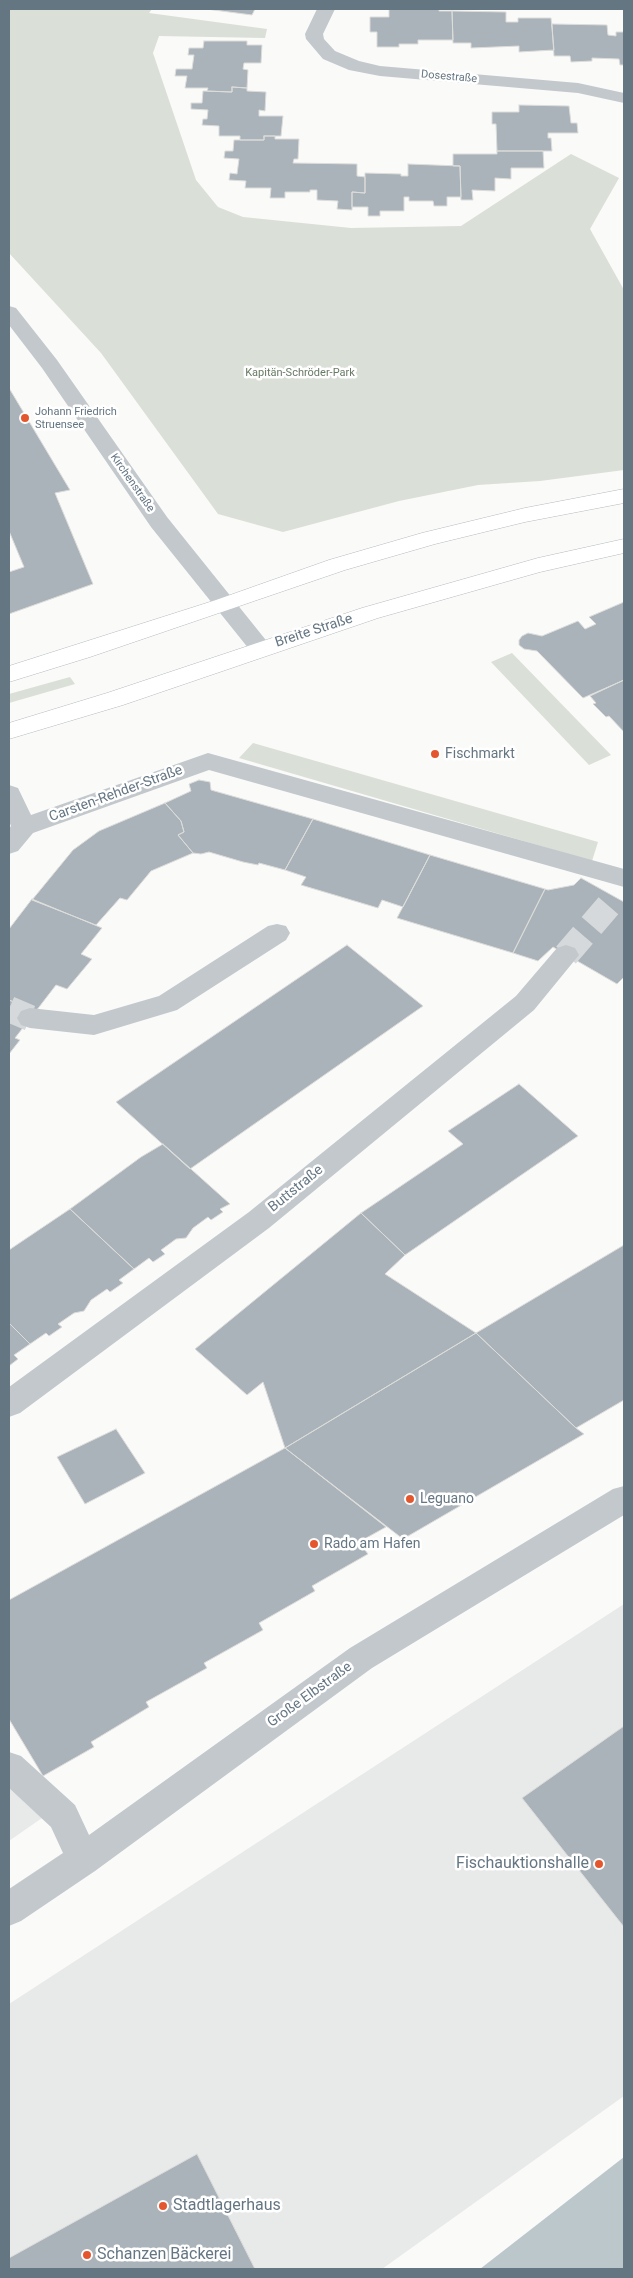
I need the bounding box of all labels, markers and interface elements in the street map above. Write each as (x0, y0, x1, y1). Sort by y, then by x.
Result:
street label: Dosestraße (420, 68, 478, 86)
park label: Kapitän-Schröder-Park (245, 366, 355, 380)
place label: Johann Friedrich Struensee (35, 405, 117, 431)
marker: Johann Friedrich Struensee (19, 412, 31, 424)
street label: Kirchenstraße (107, 451, 157, 515)
street label: Breite Straße (273, 611, 355, 651)
place label: Fischmarkt (445, 746, 515, 762)
marker: Fischmarkt (429, 748, 441, 760)
street label: Carsten-Rehder-Straße (47, 762, 185, 826)
street label: Buttstraße (265, 1162, 327, 1216)
place label: Leguano (420, 1491, 474, 1507)
marker: Leguano (404, 1493, 416, 1505)
place label: Rado am Hafen (324, 1536, 420, 1552)
marker: Rado am Hafen (308, 1538, 320, 1550)
street label: Große Elbstraße (265, 1659, 355, 1731)
place label: Fischauktionshalle (456, 1854, 589, 1874)
marker: Fischauktionshalle (593, 1858, 605, 1870)
place label: Stadtlagerhaus (173, 2196, 281, 2216)
marker: Stadtlagerhaus (157, 2200, 169, 2212)
place label: Schanzen Bäckerei (97, 2245, 231, 2265)
marker: Schanzen Bäckerei (81, 2249, 93, 2261)

